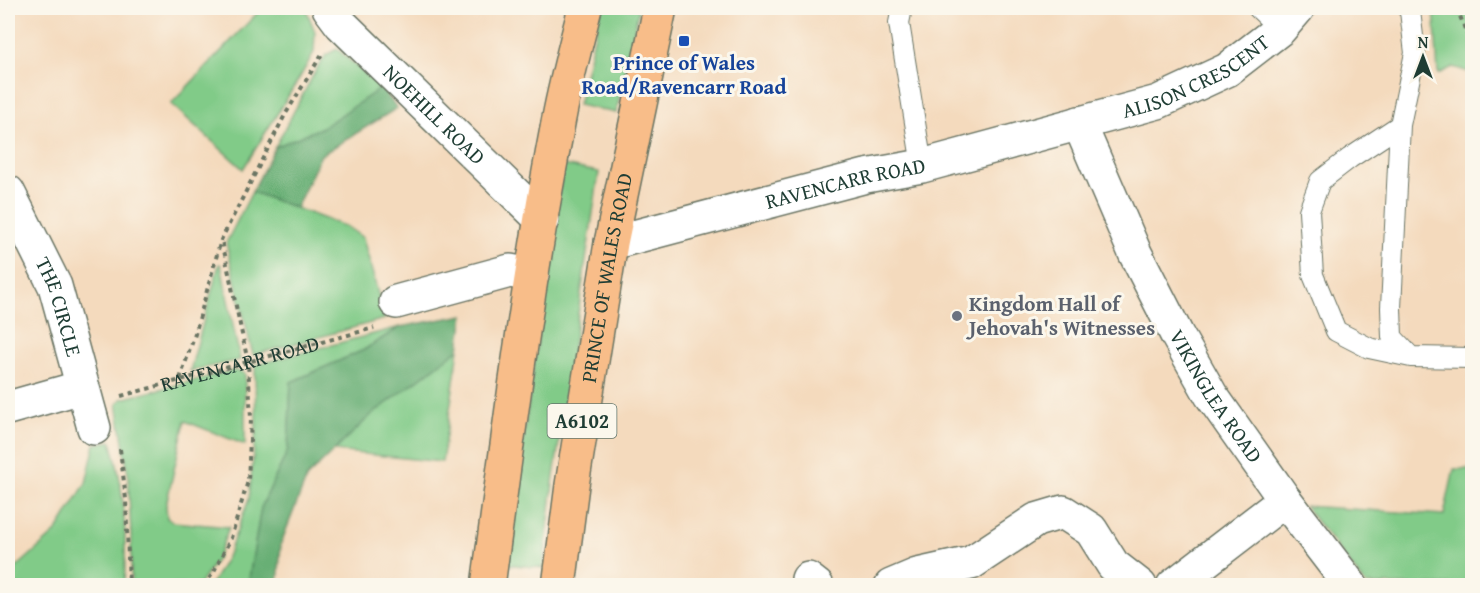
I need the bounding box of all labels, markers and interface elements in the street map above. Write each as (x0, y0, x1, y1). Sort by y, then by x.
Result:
street label: ALISON CRESCENT (1119, 26, 1276, 126)
north arrow (1393, 27, 1453, 87)
text: N (1418, 30, 1429, 54)
marker: Prince of Wales Road/Ravencarr Road (677, 34, 691, 48)
place label: Prince of Wales Road/Ravencarr Road (582, 47, 786, 102)
street label: NOEHILL ROAD (376, 57, 493, 172)
street label: RAVENCARR ROAD (762, 150, 928, 217)
street label: PRINCE OF WALES ROAD (573, 170, 640, 385)
street label: THE CIRCLE (28, 251, 90, 360)
place label: Kingdom Hall of Jehovah's Witnesses (966, 288, 1155, 343)
marker: Kingdom Hall of Jehovah's Witnesses (950, 309, 964, 323)
street label: VIKINGLEA ROAD (1162, 323, 1270, 469)
street label: RAVENCARR ROAD (157, 327, 323, 400)
road number: A6102 (548, 404, 616, 438)

